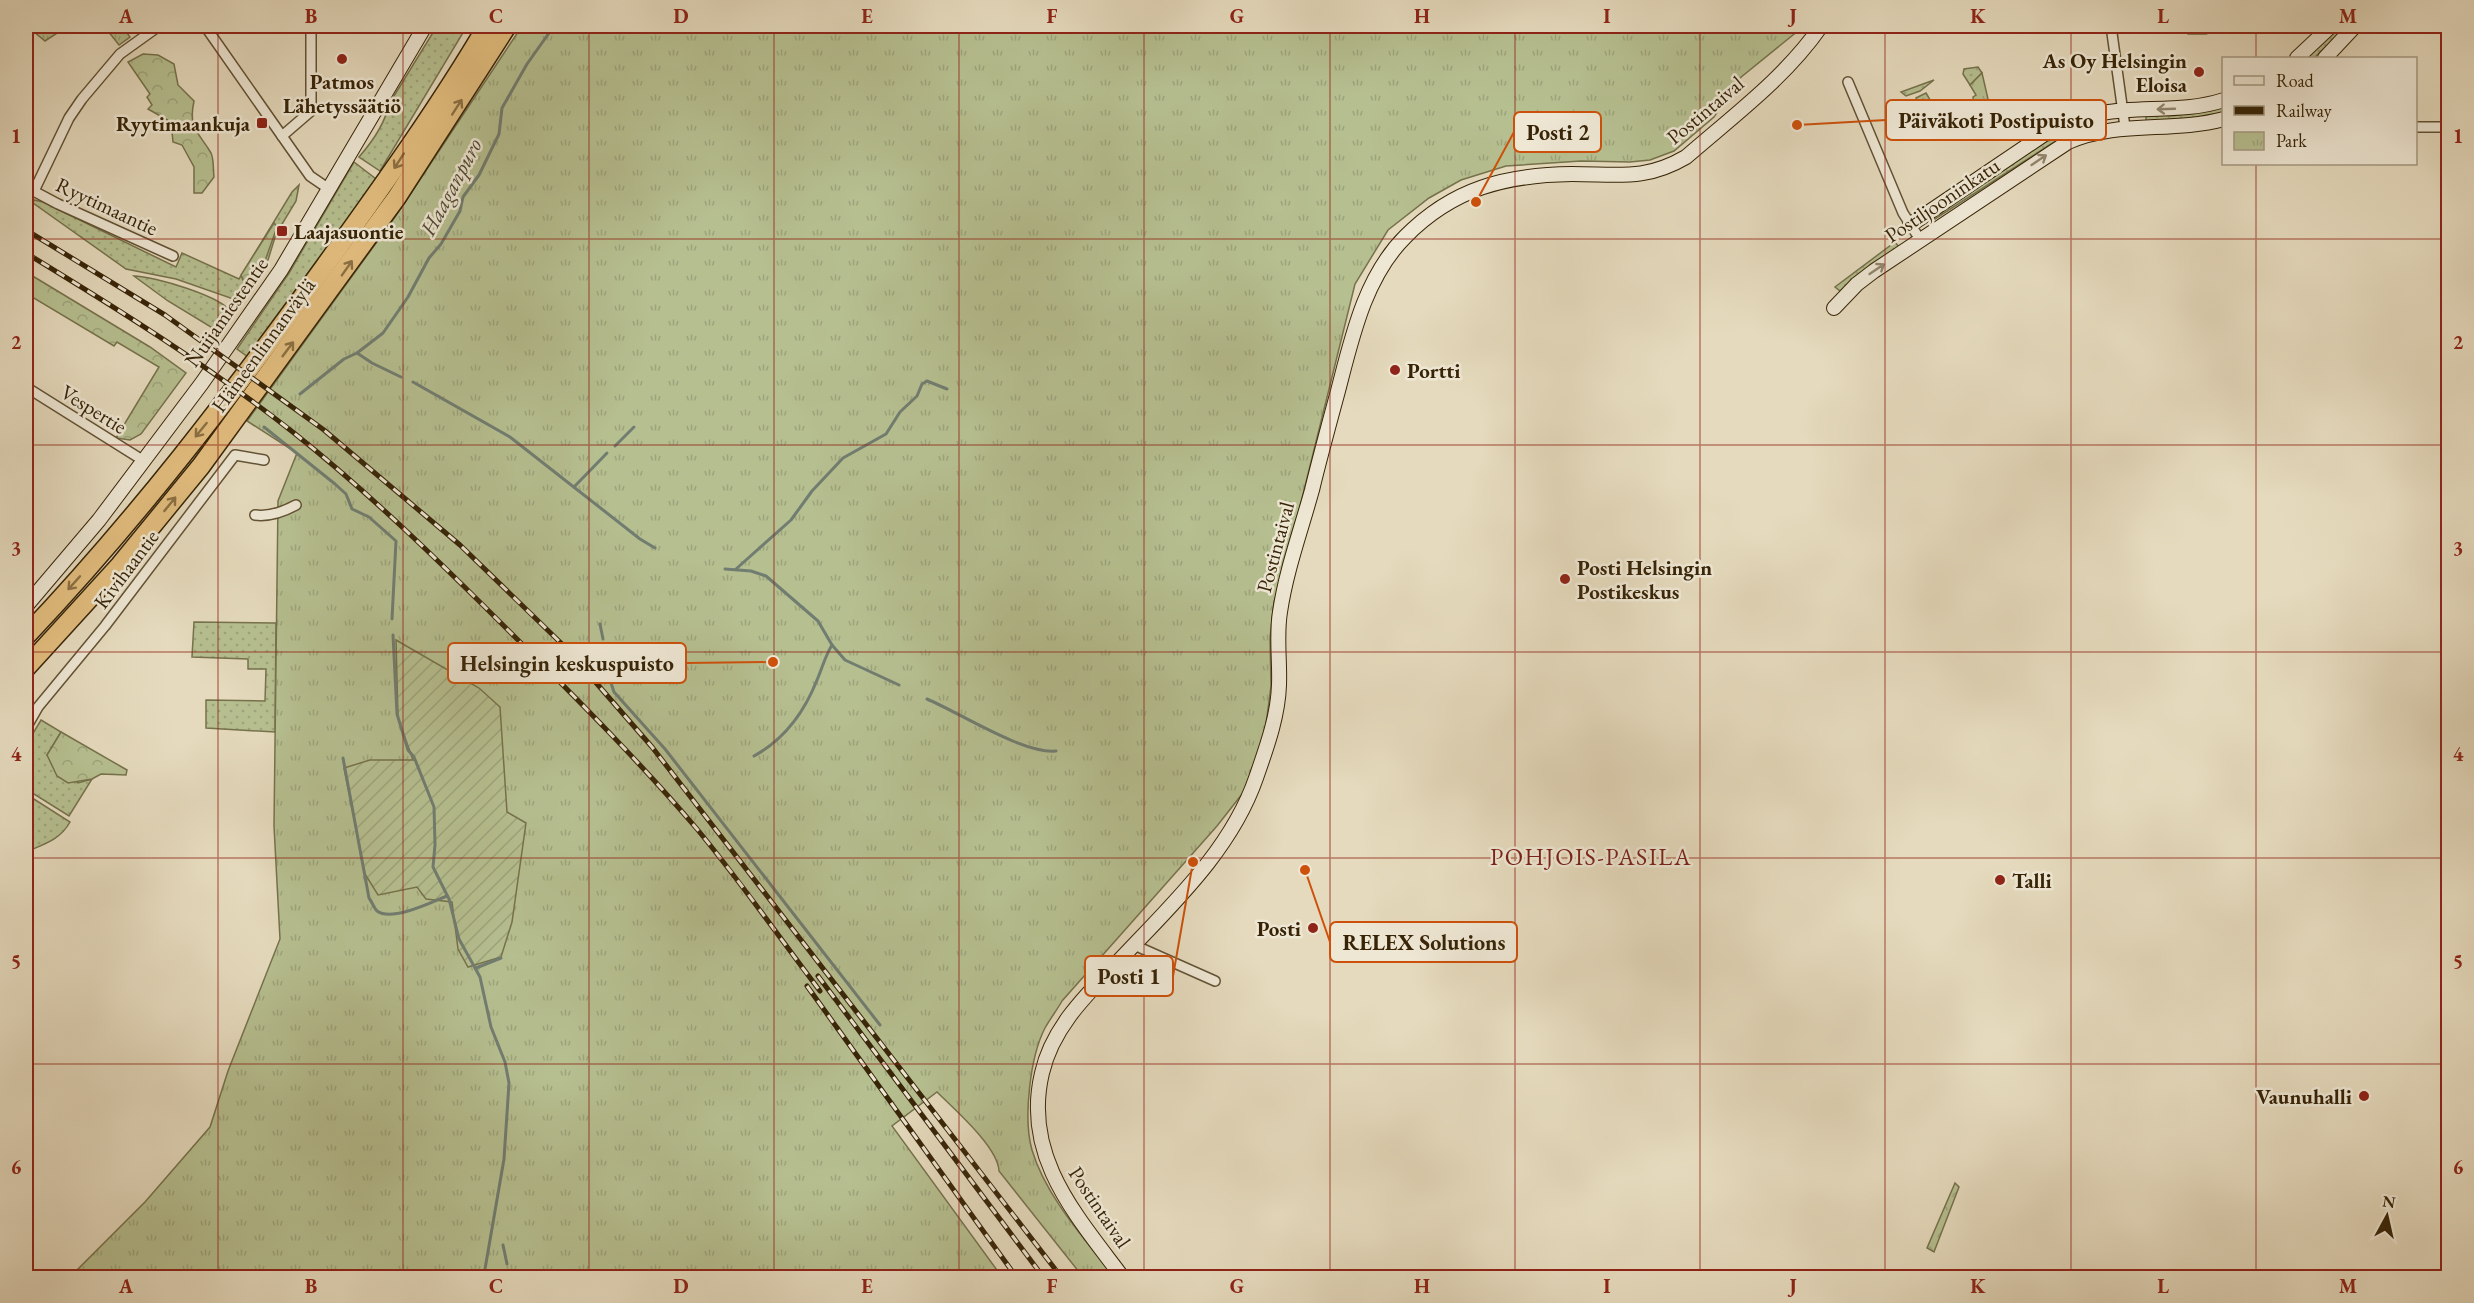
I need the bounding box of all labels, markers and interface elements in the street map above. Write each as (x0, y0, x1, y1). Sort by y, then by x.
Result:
text: A (118, 3, 134, 29)
text: B (305, 3, 317, 29)
text: C (489, 3, 503, 29)
text: D (673, 3, 689, 29)
text: E (861, 3, 873, 29)
text: F (1047, 3, 1058, 29)
text: G (1230, 3, 1244, 29)
text: H (1414, 3, 1430, 29)
text: I (1603, 3, 1611, 29)
text: J (1787, 3, 1797, 29)
text: K (1970, 3, 1986, 29)
text: L (2157, 3, 2169, 29)
text: M (2339, 3, 2357, 29)
place label: As Oy Helsingin Eloisa (2042, 47, 2188, 98)
marker: Patmos Lähetyssäätiö (335, 52, 349, 66)
legend (2222, 57, 2417, 165)
marker: As Oy Helsingin Eloisa (2192, 65, 2206, 79)
place label: Patmos Lähetyssäätiö (283, 68, 401, 119)
text: Road (2276, 69, 2315, 92)
street label: Postintaival (1661, 70, 1749, 150)
one-way arrow (450, 98, 463, 115)
text: Railway (2276, 99, 2332, 122)
callout: Päiväkoti Postipuisto (1886, 100, 2106, 140)
one-way arrow (2156, 103, 2176, 115)
text: Päiväkoti Postipuisto (1898, 106, 2094, 135)
place label: Ryytimaankuja (116, 110, 251, 137)
callout: Posti 2 (1514, 112, 1601, 152)
marker: Ryytimaankuja (255, 116, 269, 130)
text: Posti 2 (1526, 118, 1590, 147)
text: 1 (11, 123, 21, 149)
text: 1 (2453, 123, 2463, 149)
text: Park (2276, 129, 2307, 152)
water label: Haaganpuro (413, 133, 489, 241)
one-way arrow (393, 152, 405, 169)
street label: Postiljooninkatu (1879, 152, 2005, 248)
one-way arrow (2030, 154, 2047, 166)
street label: Ryytimaantie (52, 171, 162, 241)
place label: Laajasuontie (294, 218, 404, 245)
marker: Laajasuontie (275, 224, 289, 238)
street label: Nuijamiestentie (178, 252, 274, 372)
one-way arrow (341, 260, 353, 276)
one-way arrow (1869, 263, 1885, 275)
street label: Hämeenlinnanväylä (205, 272, 321, 418)
text: 2 (11, 329, 22, 355)
text: 2 (2453, 329, 2464, 355)
one-way arrow (282, 342, 294, 358)
place label: Portti (1407, 357, 1460, 384)
marker: Portti (1388, 363, 1402, 377)
street label: Vespertie (56, 378, 132, 440)
one-way arrow (194, 422, 208, 437)
one-way arrow (163, 497, 177, 512)
street label: Postintaival (1250, 499, 1300, 595)
street label: Kivihaantie (87, 524, 165, 614)
text: 3 (11, 535, 21, 561)
text: 3 (2453, 535, 2463, 561)
place label: Posti Helsingin Postikeskus (1577, 554, 1712, 605)
marker: Posti Helsingin Postikeskus (1558, 572, 1572, 586)
one-way arrow (67, 575, 81, 590)
callout: Helsingin keskuspuisto (448, 643, 686, 683)
text: Helsingin keskuspuisto (460, 649, 674, 678)
text: 4 (11, 741, 22, 767)
text: 4 (2453, 741, 2464, 767)
district label: POHJOIS-PASILA (1490, 841, 1692, 872)
place label: Talli (2012, 867, 2052, 894)
marker: Talli (1993, 873, 2007, 887)
place label: Posti (1257, 915, 1301, 942)
marker: Posti (1306, 921, 1320, 935)
callout: RELEX Solutions (1330, 922, 1517, 962)
text: RELEX Solutions (1343, 928, 1506, 957)
text: 5 (11, 948, 21, 974)
text: 5 (2453, 948, 2463, 974)
callout: Posti 1 (1085, 956, 1173, 996)
text: Posti 1 (1097, 962, 1161, 991)
place label: Vaunuhalli (2256, 1083, 2352, 1110)
marker: Vaunuhalli (2357, 1089, 2371, 1103)
text: 6 (11, 1154, 22, 1180)
text: 6 (2453, 1154, 2464, 1180)
street label: Postintaival (1063, 1161, 1137, 1253)
north arrow (2357, 1186, 2417, 1246)
text: N (2381, 1190, 2397, 1213)
text: A (118, 1273, 134, 1299)
text: B (305, 1273, 317, 1299)
text: C (489, 1273, 503, 1299)
text: D (673, 1273, 689, 1299)
text: E (861, 1273, 873, 1299)
text: F (1047, 1273, 1058, 1299)
text: G (1230, 1273, 1244, 1299)
text: H (1414, 1273, 1430, 1299)
text: I (1603, 1273, 1611, 1299)
text: J (1787, 1273, 1797, 1299)
text: K (1970, 1273, 1986, 1299)
text: L (2157, 1273, 2169, 1299)
text: M (2339, 1273, 2357, 1299)

